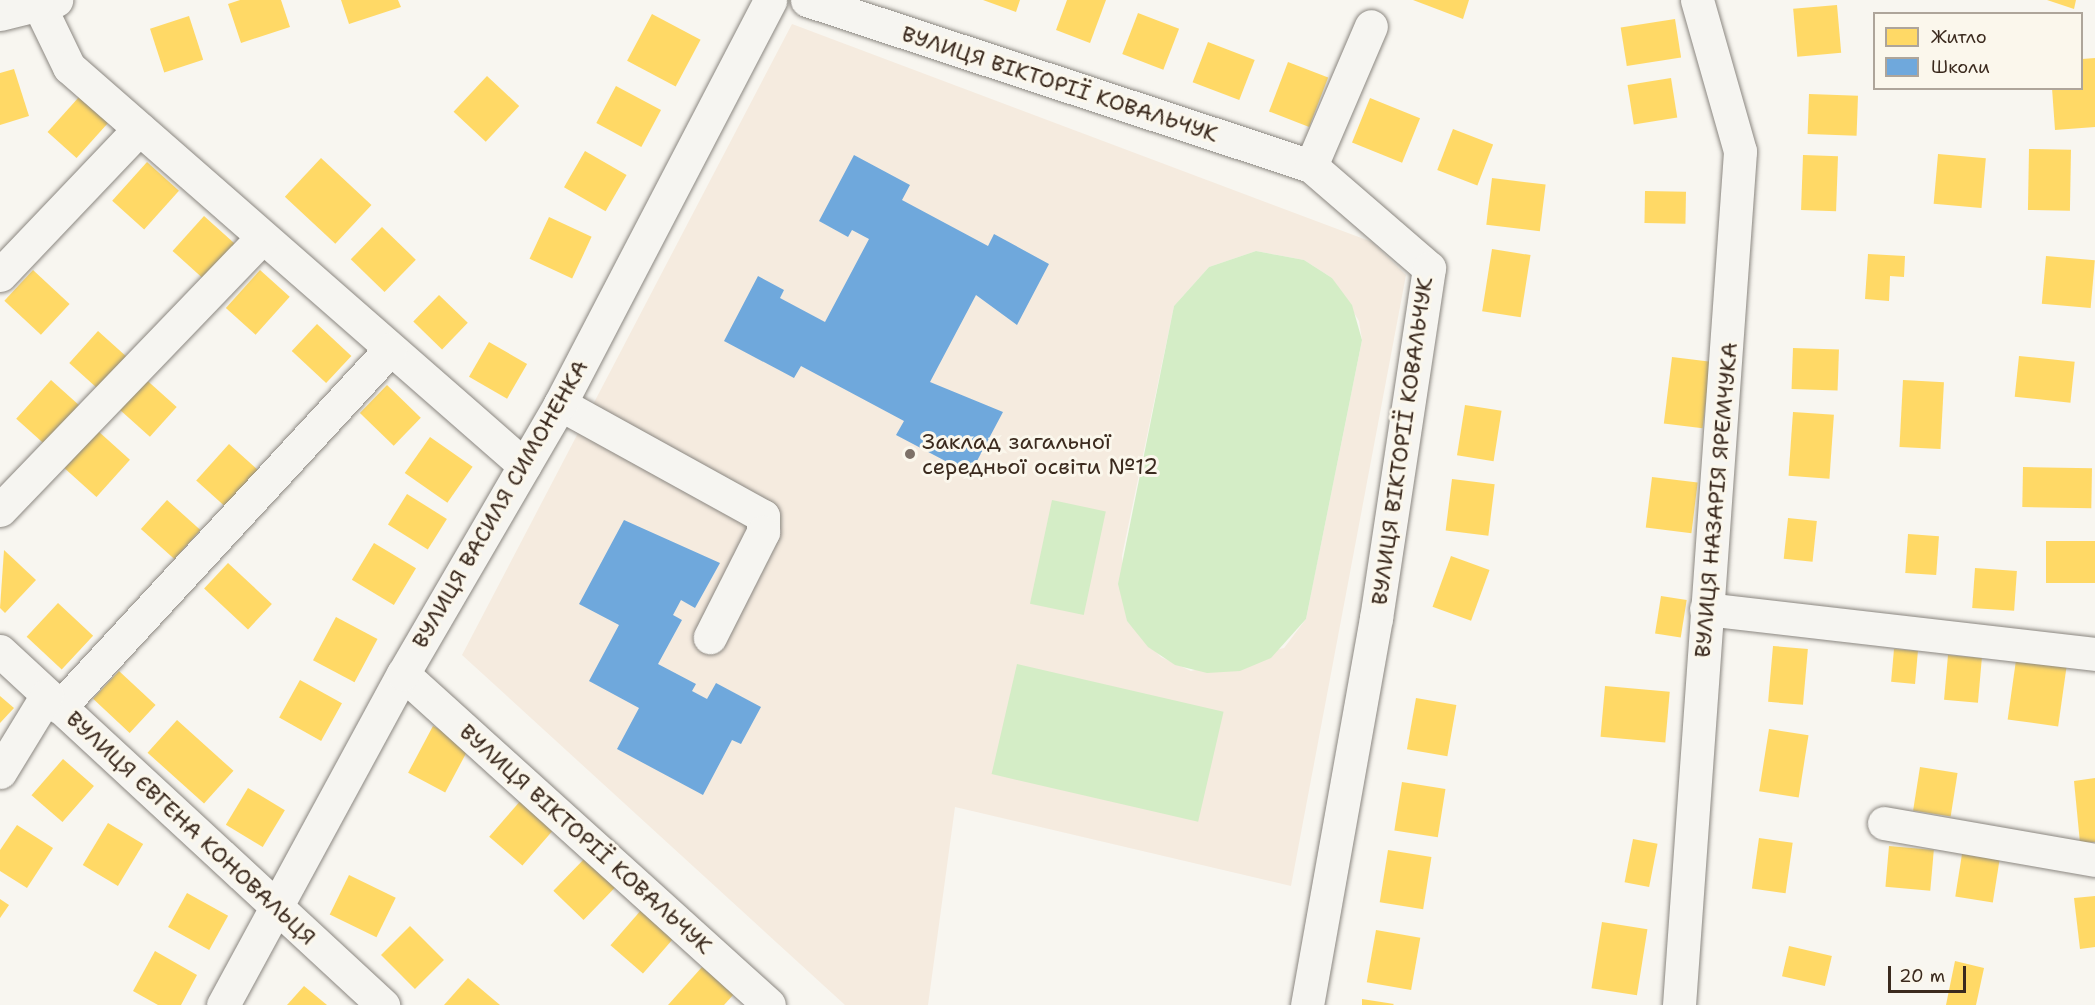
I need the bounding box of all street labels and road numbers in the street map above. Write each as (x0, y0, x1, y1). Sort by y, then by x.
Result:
street label: ВУЛИЦЯ ВІКТОРІЇ КОВАЛЬЧУК (898, 20, 1222, 148)
street label: ВУЛИЦЯ ВІКТОРІЇ КОВАЛЬЧУК (1366, 275, 1438, 607)
street label: ВУЛИЦЯ НАЗАРІЯ ЯРЕМЧУКА (1689, 341, 1743, 659)
street label: ВУЛИЦЯ ВАСИЛЯ СИМОНЕНКА (407, 355, 593, 653)
street label: ВУЛИЦЯ ЄВГЕНА КОНОВАЛЬЦЯ (61, 705, 321, 951)
street label: ВУЛИЦЯ ВІКТОРІЇ КОВАЛЬЧУК (454, 718, 718, 960)

